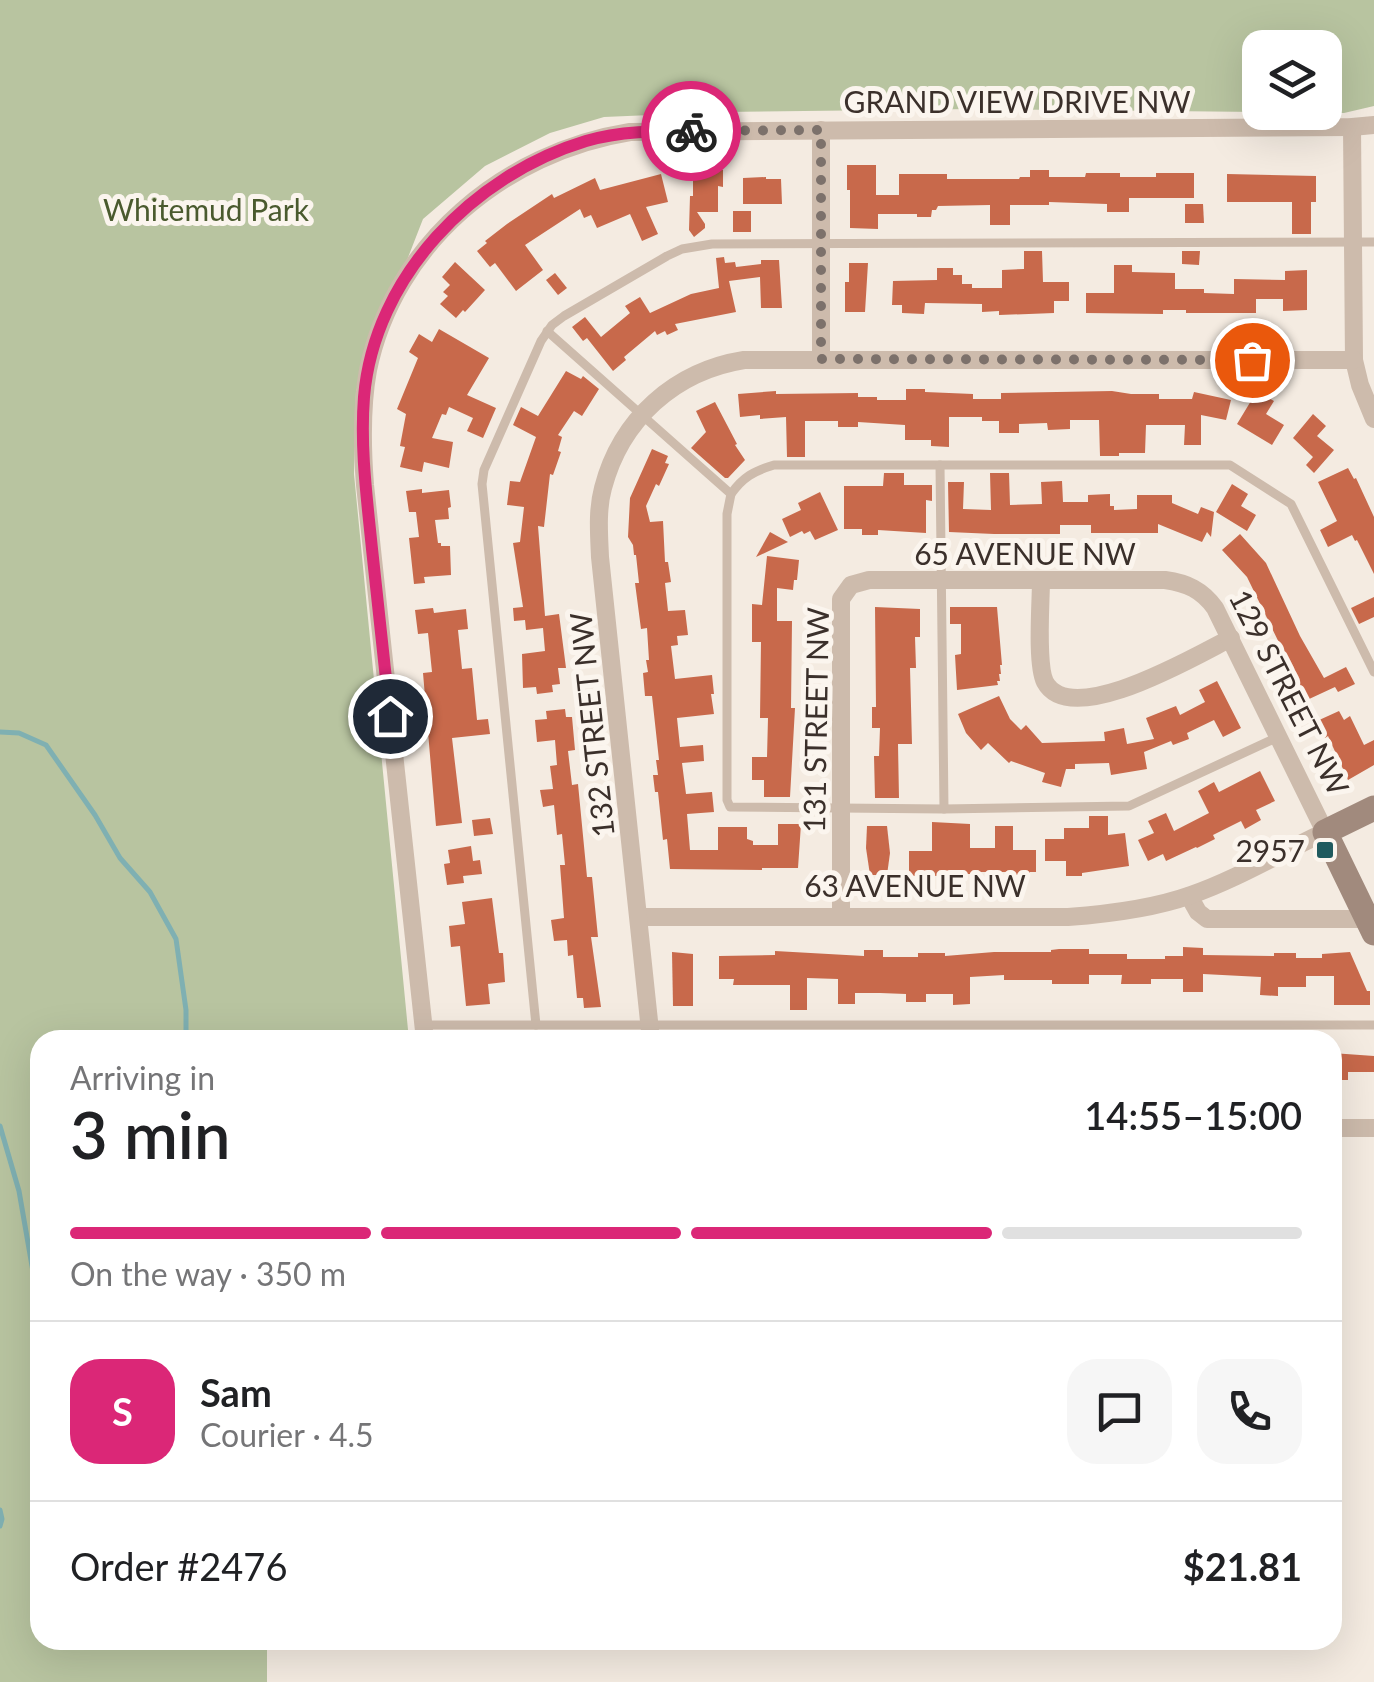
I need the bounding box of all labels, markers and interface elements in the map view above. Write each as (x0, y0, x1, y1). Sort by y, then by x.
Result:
map controls (1242, 30, 1342, 130)
button: layers (1242, 30, 1342, 130)
courier (641, 81, 741, 181)
street label: GRAND VIEW DRIVE NW (843, 83, 1191, 119)
icon: bike (664, 104, 719, 159)
park label: Whitemud Park (103, 191, 310, 227)
pin (1210, 318, 1295, 403)
icon: bag (1225, 333, 1280, 388)
street label: 65 AVENUE NW (914, 535, 1136, 571)
street label: 129 STREET NW (1223, 583, 1357, 801)
street label: 131 STREET NW (795, 607, 835, 833)
street label: 132 STREET NW (561, 611, 621, 839)
pin (348, 674, 433, 759)
icon: home (363, 689, 418, 744)
place label: 2957 (1235, 832, 1305, 868)
marker: 2957 (1314, 839, 1336, 861)
street label: 63 AVENUE NW (804, 867, 1026, 903)
text: Arriving in (70, 1058, 215, 1097)
text: 14:55–15:00 (1084, 1092, 1302, 1138)
text: 3 min (70, 1095, 230, 1173)
text: On the way · 350 m (70, 1254, 346, 1293)
button: chat (1067, 1359, 1172, 1464)
button: phone (1197, 1359, 1302, 1464)
text: Sam (200, 1369, 272, 1415)
text: S (112, 1388, 133, 1434)
text: Courier · 4.5 (200, 1415, 374, 1454)
text: Order #2476 (70, 1543, 287, 1589)
text: $21.81 (1183, 1543, 1302, 1589)

